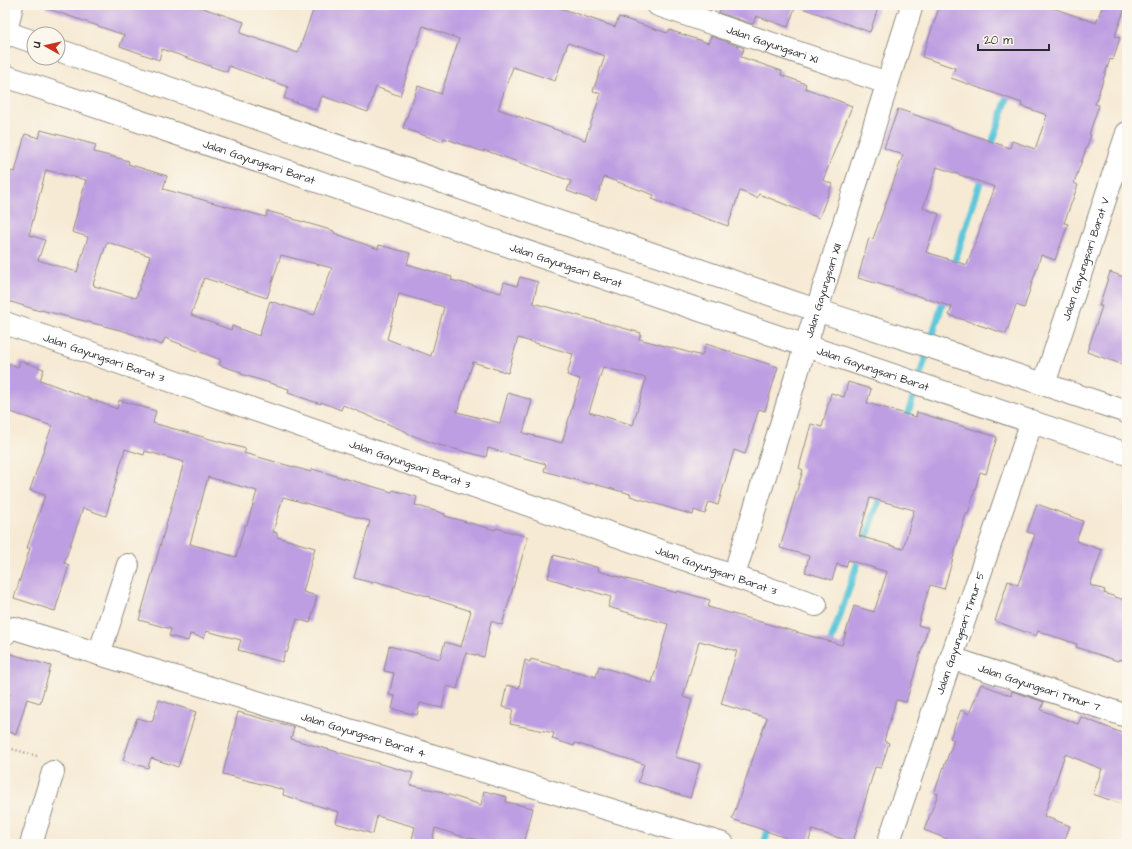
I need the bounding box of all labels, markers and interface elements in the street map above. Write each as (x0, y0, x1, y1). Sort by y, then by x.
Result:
street label: Jalan Gayungsari XI (725, 21, 821, 67)
north arrow (26, 26, 66, 66)
scale bar (978, 26, 1049, 52)
text: 20 m (984, 32, 1013, 49)
text: U (29, 41, 44, 50)
street label: Jalan Gayungsari Barat (201, 136, 318, 188)
street label: Jalan Gayungsari Barat V (1058, 195, 1113, 322)
street label: Jalan Gayungsari Barat (508, 239, 625, 291)
street label: Jalan Gayungsari XII (801, 241, 845, 340)
street label: Jalan Gayungsari Barat 3 (41, 329, 167, 386)
street label: Jalan Gayungsari Barat (815, 343, 932, 395)
street label: Jalan Gayungsari Barat 3 (347, 436, 473, 492)
street label: Jalan Gayungsari Barat 3 (653, 542, 779, 598)
street label: Jalan Gayungsari Timur 5 (932, 569, 988, 696)
street label: Jalan Gayungsari Timur 7 (976, 660, 1103, 714)
street label: Jalan Gayungsari Barat 4 (299, 708, 428, 761)

